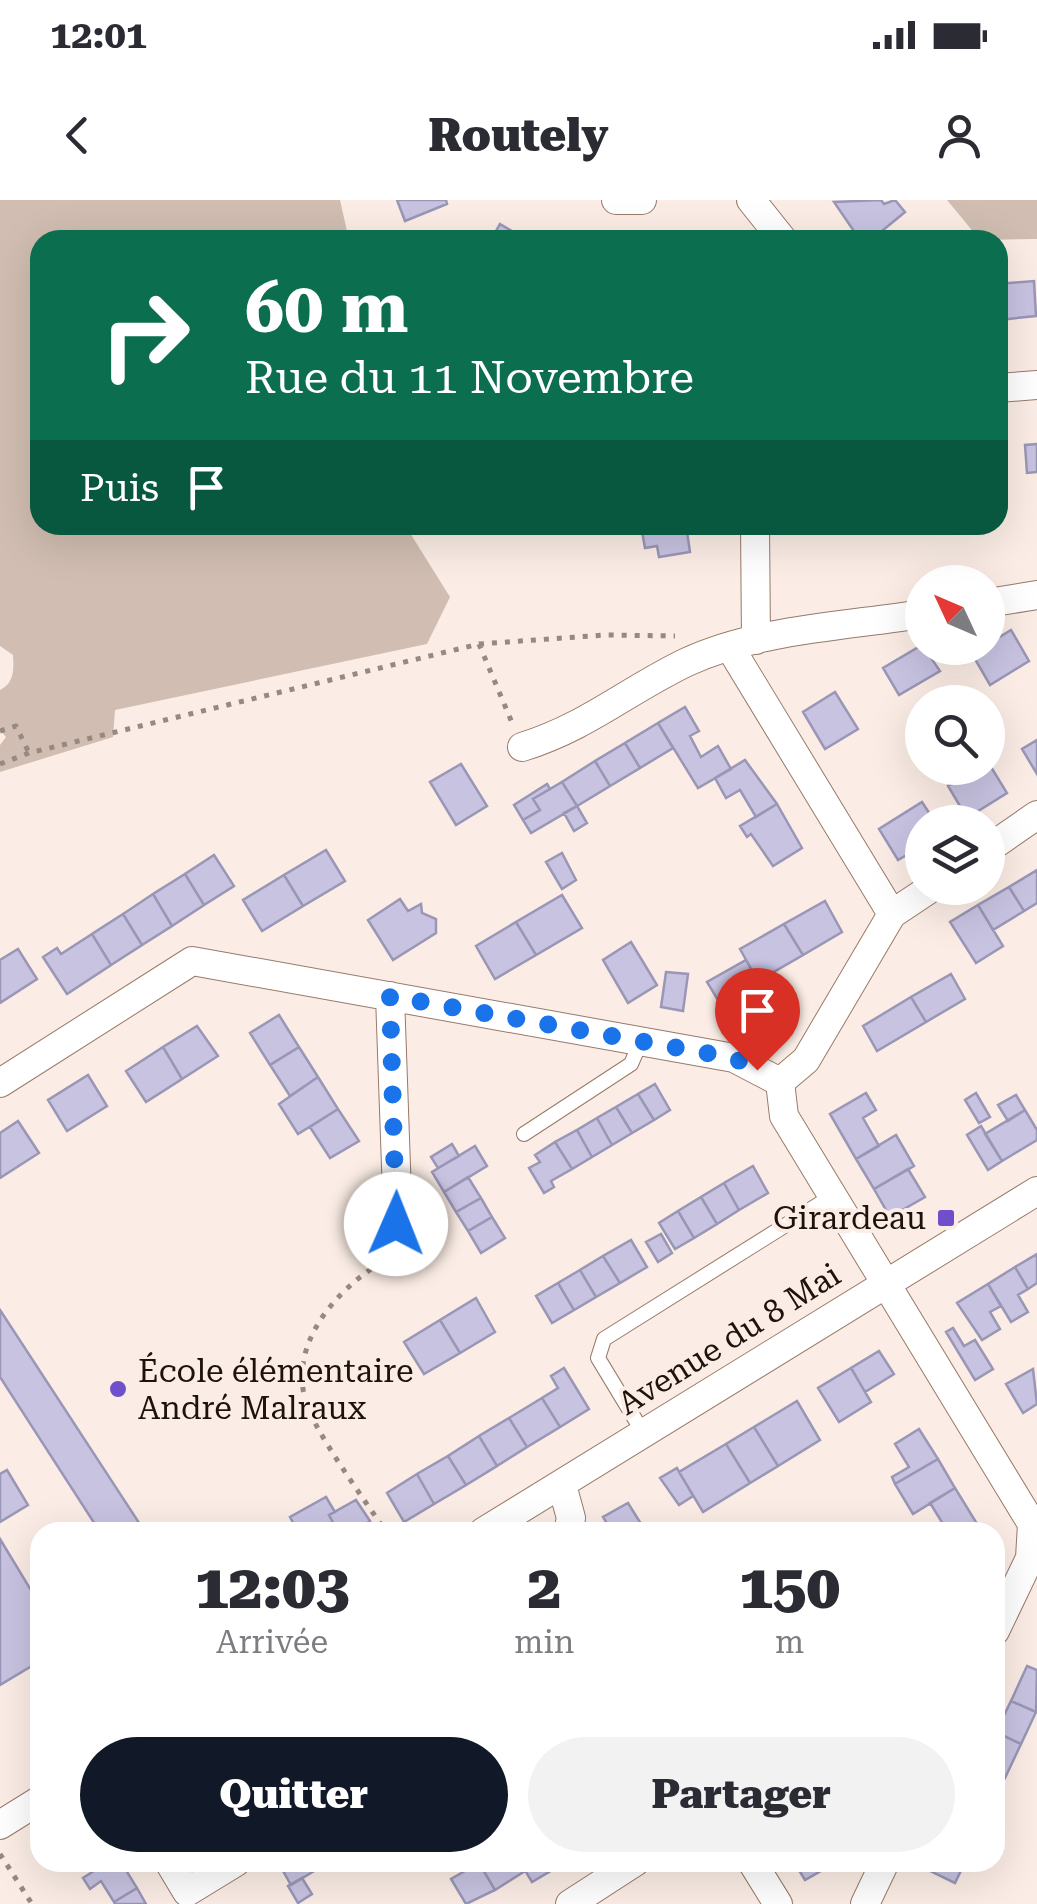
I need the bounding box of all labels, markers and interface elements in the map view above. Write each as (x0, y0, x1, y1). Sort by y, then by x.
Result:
text: 12:01 (50, 13, 147, 57)
icon: back (50, 108, 105, 163)
icon: person (932, 108, 987, 163)
text: Routely (428, 109, 609, 162)
text: 60 m (245, 267, 409, 349)
icon: right (80, 270, 210, 400)
text: Rue du 11 Novembre (245, 351, 694, 404)
icon: arrive (179, 460, 234, 515)
text: Puis (80, 466, 159, 510)
north arrow (905, 565, 1005, 665)
map controls (905, 565, 1005, 905)
button: search (905, 685, 1005, 785)
button: layers (905, 805, 1005, 905)
pin (715, 968, 800, 1071)
icon: arrive (730, 983, 785, 1038)
position arrow (344, 1172, 448, 1276)
place label: Girardeau (773, 1199, 926, 1237)
marker: Girardeau (935, 1207, 957, 1229)
street label: Avenue du 8 Mai (611, 1255, 847, 1423)
place label: École élémentaire André Malraux (138, 1352, 414, 1427)
marker: École élémentaire André Malraux (107, 1378, 129, 1400)
text: 12:03 (195, 1552, 349, 1623)
text: 2 (527, 1552, 561, 1623)
text: 150 (739, 1552, 840, 1623)
text: Arrivée (216, 1623, 328, 1661)
text: min (514, 1623, 574, 1661)
text: m (775, 1623, 804, 1661)
button: Quitter (80, 1737, 508, 1852)
button: Partager (528, 1737, 955, 1852)

